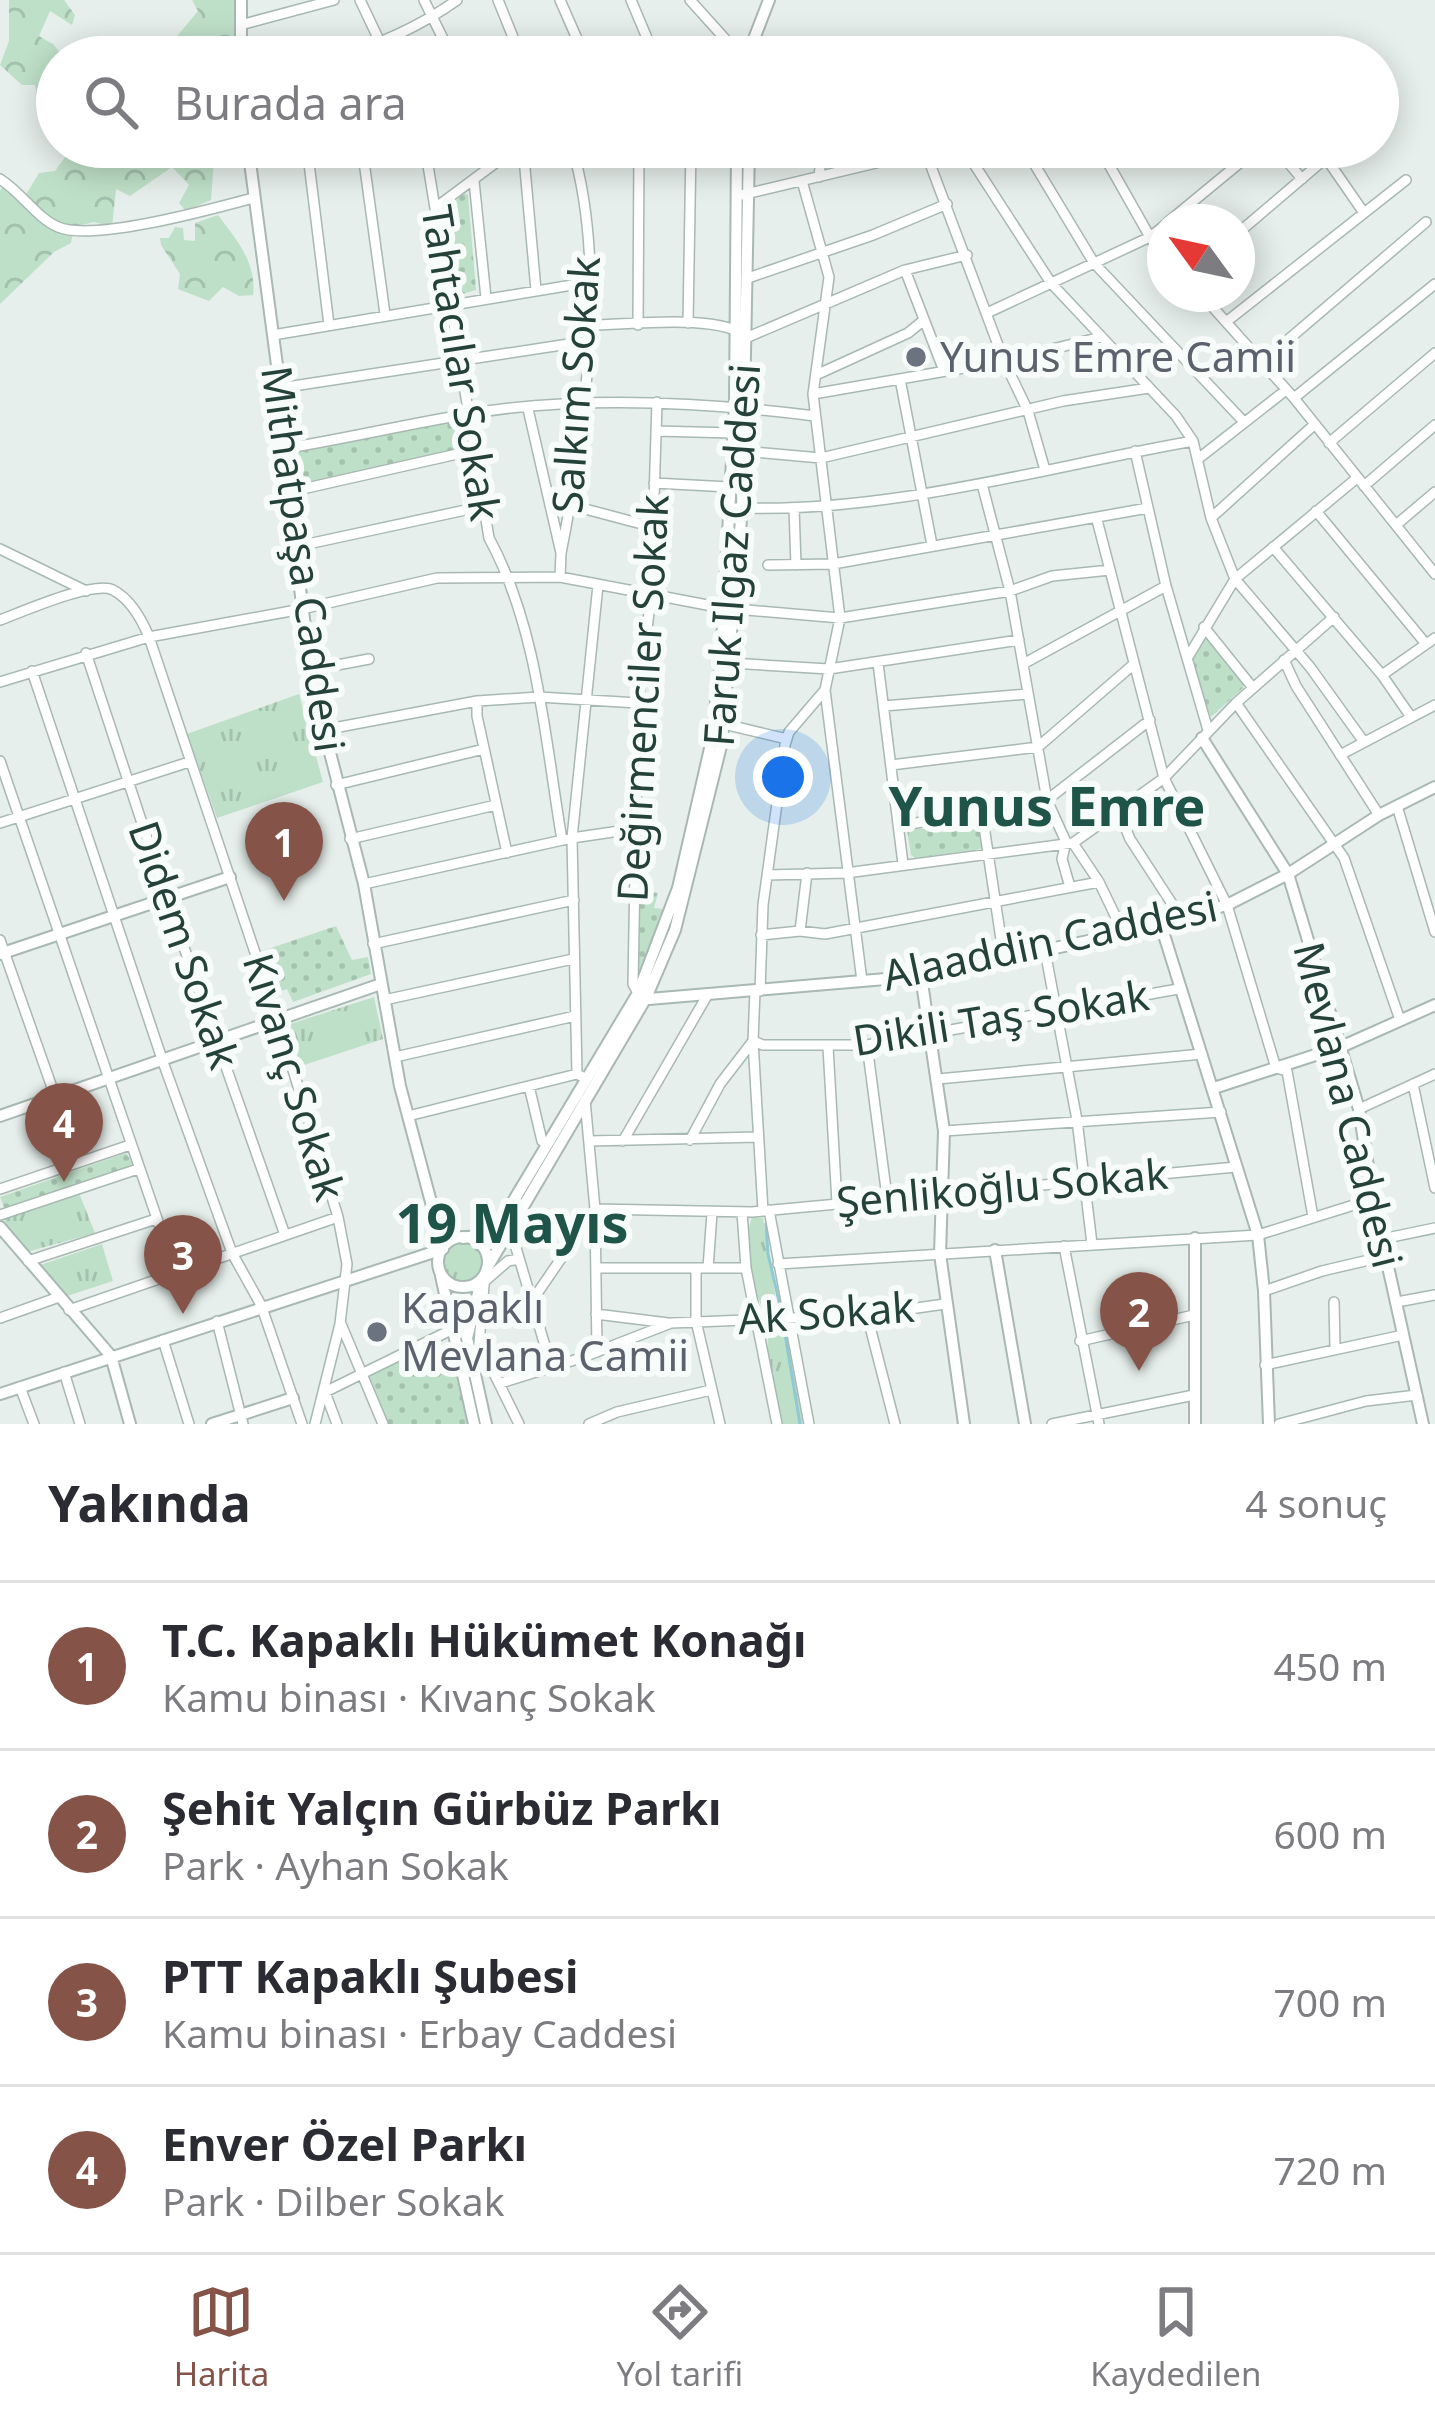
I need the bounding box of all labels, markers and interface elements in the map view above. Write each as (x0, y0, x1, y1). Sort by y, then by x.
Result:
search box (36, 36, 1399, 168)
icon: search (78, 69, 144, 135)
text: Burada ara (174, 72, 407, 133)
street label: Tahtacılar Sokak (409, 201, 516, 525)
north arrow (1147, 204, 1255, 312)
street label: Salkım Sokak (537, 254, 612, 515)
place label: Yunus Emre Camii (940, 327, 1296, 384)
marker: Yunus Emre Camii (903, 344, 929, 370)
street label: Mithatpaşa Caddesi (249, 362, 360, 755)
street label: Faruk Ilgaz Caddesi (689, 362, 772, 748)
street label: Değirmenciler Sokak (602, 492, 681, 903)
your location (753, 747, 813, 807)
district label: Yunus Emre (889, 768, 1205, 842)
pin: 1 (245, 802, 323, 901)
street label: Didem Sokak (116, 813, 255, 1076)
street label: Alaaddin Caddesi (877, 876, 1222, 1003)
street label: Mevlana Caddesi (1281, 936, 1417, 1273)
street label: Kıvanç Sokak (231, 946, 360, 1208)
street label: Dikili Taş Sokak (849, 965, 1153, 1068)
pin: 4 (25, 1083, 103, 1182)
street label: Şenlikoğlu Sokak (834, 1144, 1171, 1229)
district label: 19 Mayıs (395, 1185, 629, 1259)
pin: 3 (144, 1215, 222, 1314)
pin: 2 (1100, 1272, 1178, 1371)
street label: Ak Sokak (736, 1277, 917, 1346)
place label: Kapaklı Mevlana Camii (401, 1278, 689, 1383)
marker: Kapaklı Mevlana Camii (364, 1319, 390, 1345)
text: Yakında (48, 1467, 251, 1537)
text: 4 sonuç (1245, 1476, 1387, 1529)
text: T.C. Kapaklı Hükümet Konağı (162, 1609, 807, 1670)
text: 1 (76, 1639, 98, 1692)
text: 450 m (1273, 1639, 1387, 1692)
text: Kamu binası · Kıvanç Sokak (162, 1670, 656, 1723)
text: Şehit Yalçın Gürbüz Parkı (162, 1777, 721, 1838)
text: 2 (76, 1807, 98, 1860)
text: 600 m (1273, 1807, 1387, 1860)
text: Park · Ayhan Sokak (162, 1838, 509, 1891)
text: PTT Kapaklı Şubesi (162, 1945, 579, 2006)
text: 3 (76, 1975, 98, 2028)
text: 700 m (1273, 1975, 1387, 2028)
text: Kamu binası · Erbay Caddesi (162, 2006, 677, 2059)
text: Enver Özel Parkı (162, 2113, 527, 2174)
text: 4 (76, 2143, 98, 2196)
text: 720 m (1273, 2143, 1387, 2196)
text: Park · Dilber Sokak (162, 2174, 505, 2227)
tab: Harita (174, 2279, 269, 2396)
tab: Yol tarifi (616, 2279, 743, 2396)
tab: Kaydedilen (1090, 2279, 1261, 2396)

